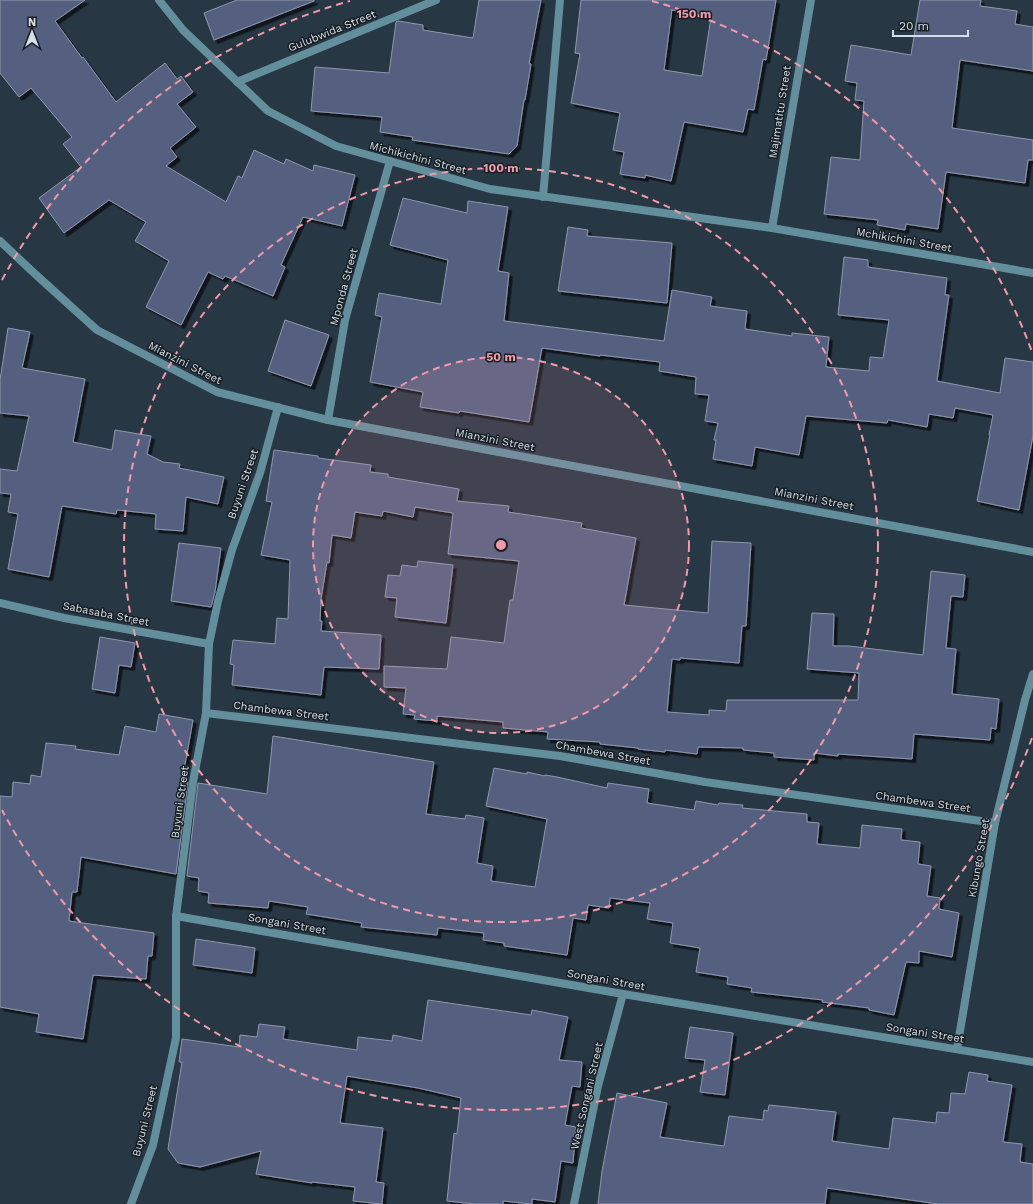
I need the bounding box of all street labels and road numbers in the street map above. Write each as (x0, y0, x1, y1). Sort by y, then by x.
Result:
street label: Gulubwida Street (286, 7, 378, 55)
street label: Majimatitu Street (766, 64, 794, 159)
street label: Michikichini Street (368, 139, 468, 177)
street label: Mchikichini Street (855, 225, 953, 255)
street label: Mponda Street (327, 247, 361, 327)
street label: Mianzini Street (146, 339, 224, 387)
street label: Mianzini Street (454, 426, 536, 454)
street label: Buyuni Street (225, 447, 261, 521)
street label: Mianzini Street (773, 485, 855, 513)
street label: Sabasaba Street (62, 599, 151, 629)
street label: Chambewa Street (233, 699, 330, 723)
street label: Chambewa Street (555, 738, 652, 768)
street label: Buyuni Street (168, 765, 192, 839)
street label: Chambewa Street (875, 789, 972, 815)
street label: Kibungo Street (966, 817, 992, 898)
street label: Songani Street (247, 911, 327, 937)
street label: Songani Street (566, 967, 646, 993)
street label: Songani Street (885, 1020, 965, 1046)
street label: West Songani Street (568, 1041, 606, 1151)
street label: Buyuni Street (130, 1084, 160, 1158)

